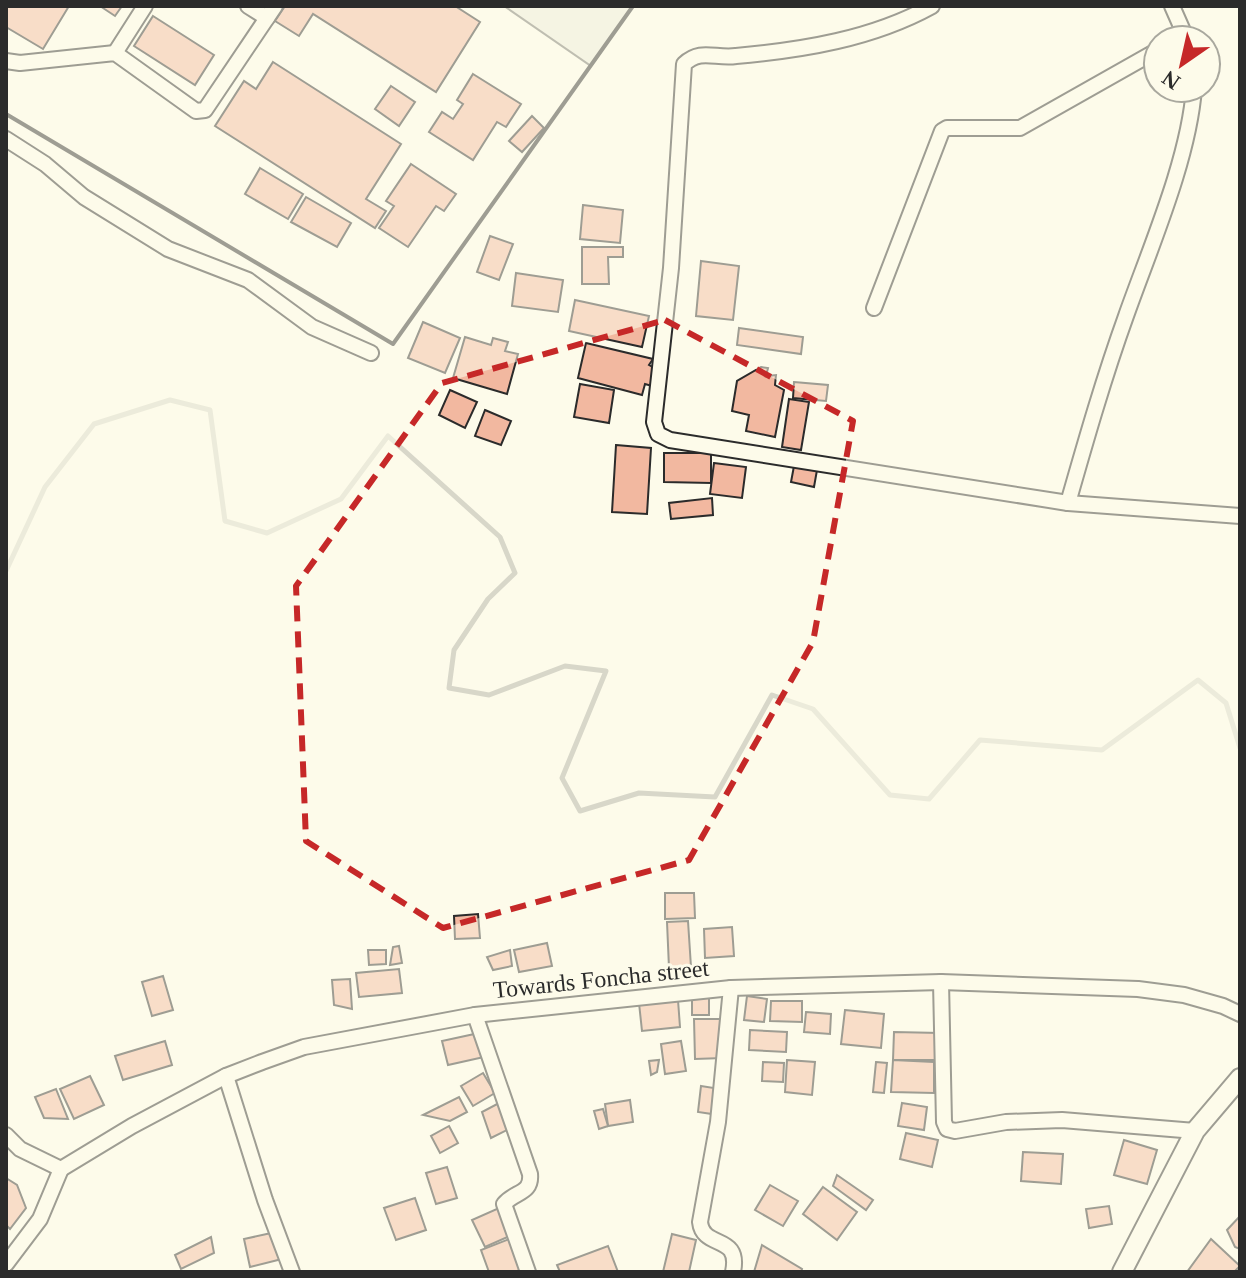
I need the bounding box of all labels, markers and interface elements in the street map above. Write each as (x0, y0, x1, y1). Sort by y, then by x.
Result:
north arrow (1142, 24, 1222, 104)
text: N (1157, 65, 1185, 95)
street label: Towards Foncha street (492, 955, 711, 1003)

